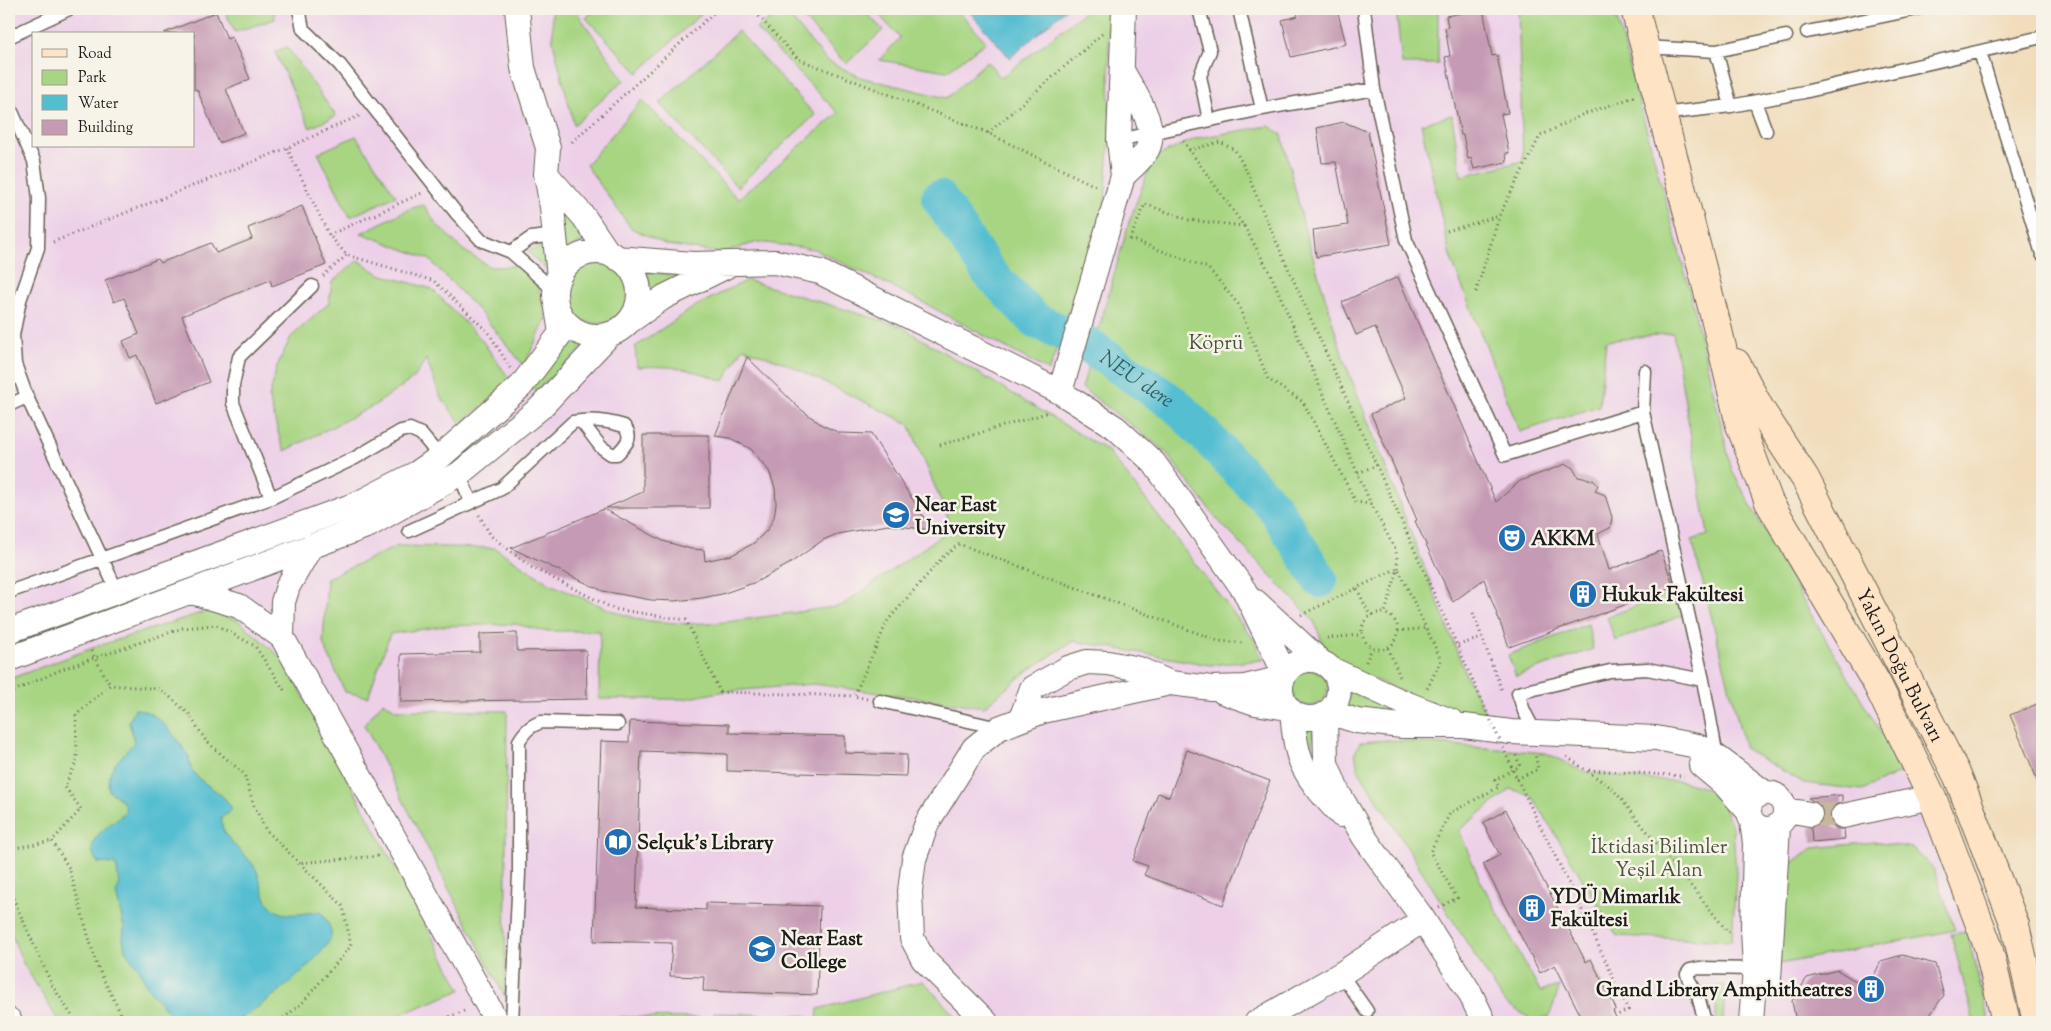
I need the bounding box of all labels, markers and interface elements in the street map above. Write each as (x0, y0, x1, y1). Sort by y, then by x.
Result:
legend (32, 32, 195, 148)
text: Road (78, 44, 112, 65)
text: Park (78, 68, 107, 89)
text: Water (78, 94, 119, 115)
text: Building (78, 118, 133, 139)
park label: Köprü (1189, 330, 1244, 359)
water label: NEU dere (1093, 344, 1179, 416)
place label: Near East University (915, 492, 1006, 544)
school or university icon: Near East University (881, 500, 911, 530)
theatre icon: AKKM (1497, 523, 1527, 553)
place label: AKKM (1531, 526, 1595, 555)
building icon: Hukuk Fakültesi (1568, 579, 1598, 609)
place label: Hukuk Fakültesi (1602, 582, 1744, 611)
street label: Yakın Doğu Bulvarı (1847, 584, 1950, 748)
library icon: Selçuk's Library (603, 827, 633, 857)
place label: Selçuk's Library (637, 830, 774, 859)
park label: İktidasi Bilimler Yeşil Alan (1591, 834, 1728, 886)
place label: YDÜ Mimarlık Fakültesi (1551, 883, 1681, 936)
building icon: YDÜ Mimarlık Fakültesi (1517, 893, 1547, 923)
place label: Near East College (781, 926, 863, 978)
school or university icon: Near East College (747, 934, 777, 964)
building icon: Grand Library Amphitheatres (1856, 974, 1886, 1004)
place label: Grand Library Amphitheatres (1596, 977, 1852, 1006)

